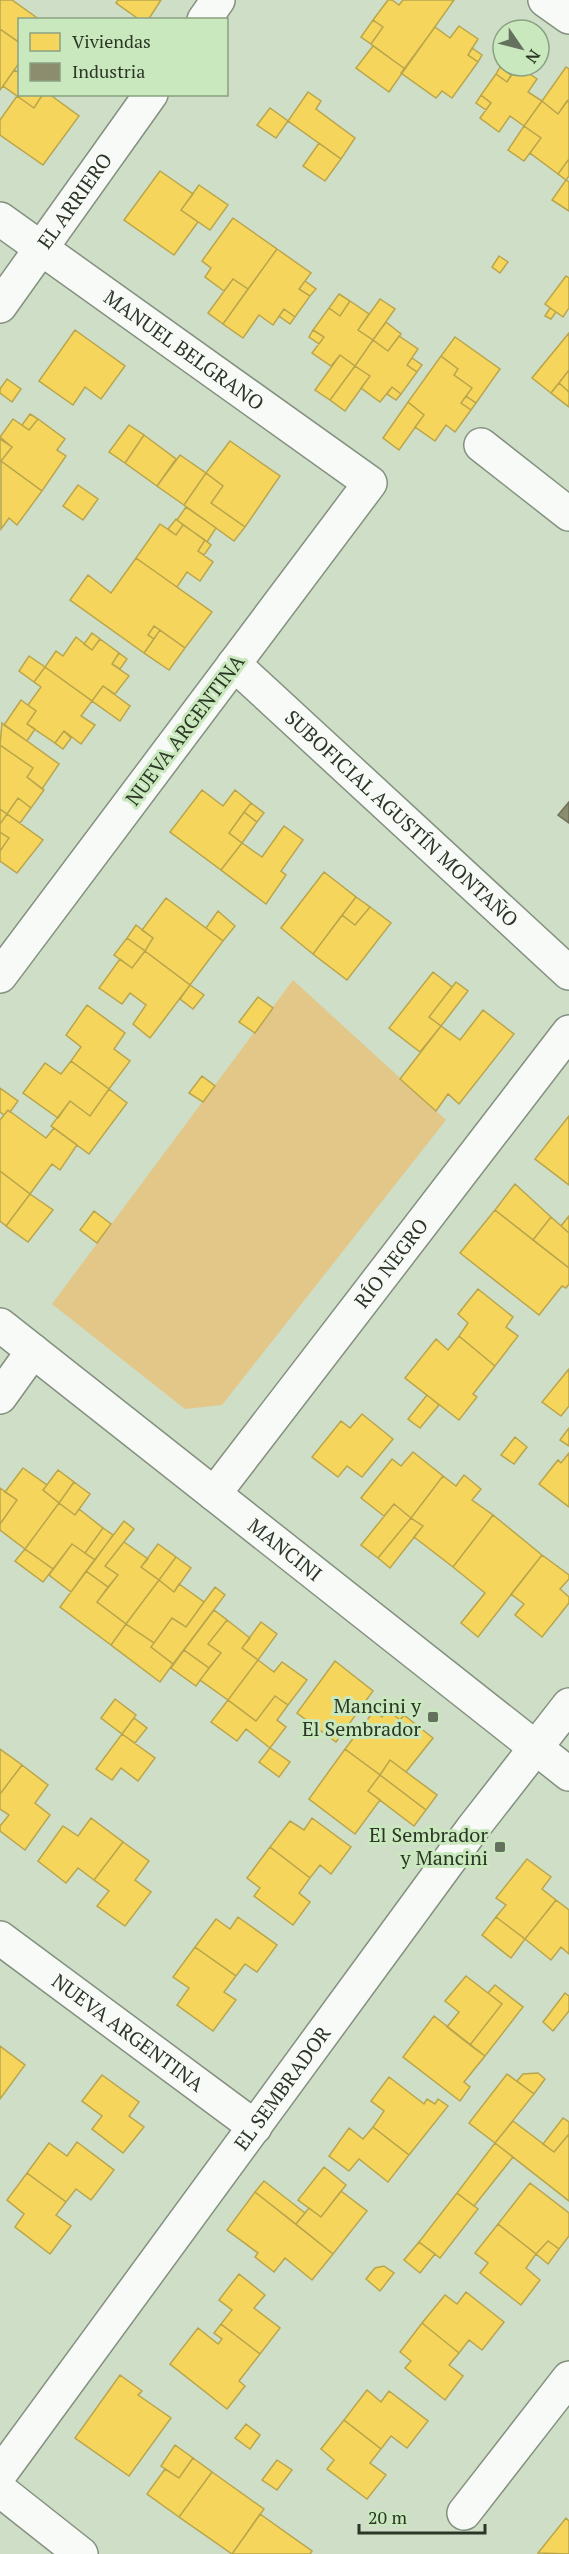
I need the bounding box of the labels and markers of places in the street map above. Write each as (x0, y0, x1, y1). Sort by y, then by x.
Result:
place label: Mancini y El Sembrador (302, 1692, 422, 1742)
marker: Mancini y El Sembrador (426, 1710, 440, 1724)
place label: El Sembrador y Mancini (369, 1821, 488, 1871)
marker: El Sembrador y Mancini (493, 1840, 507, 1854)

